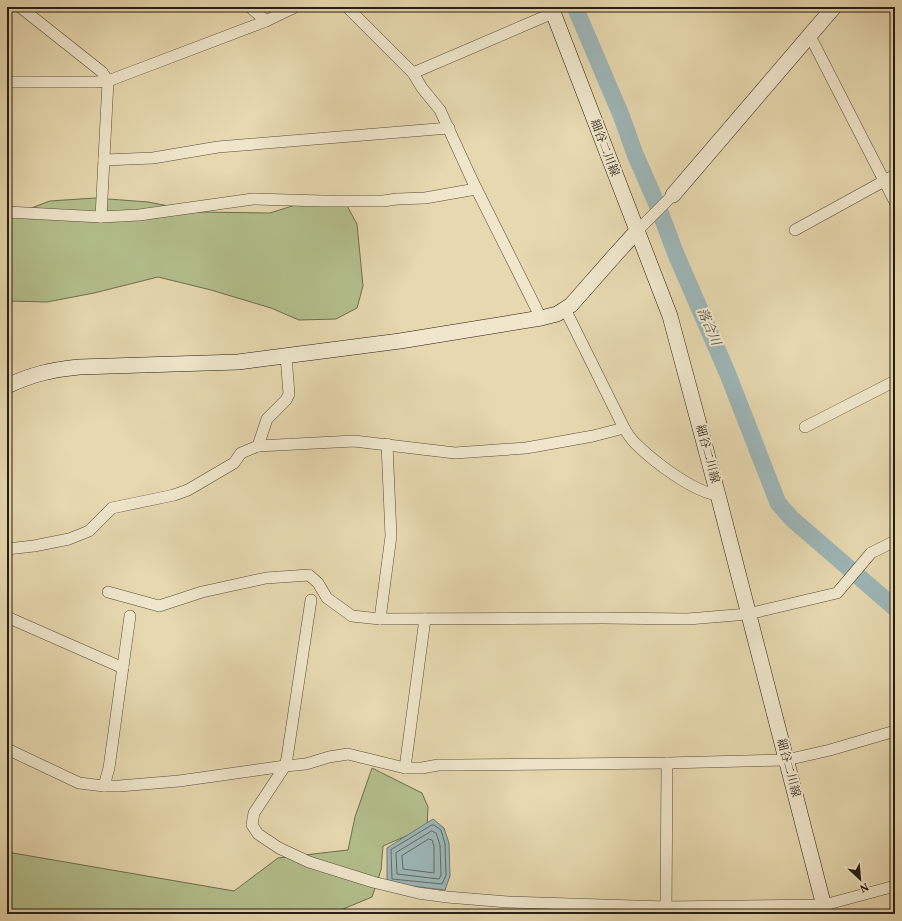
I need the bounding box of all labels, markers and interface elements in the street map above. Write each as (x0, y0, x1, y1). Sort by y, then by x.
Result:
street label: 細谷二川線 (586, 117, 622, 179)
water label: 落合川 (692, 306, 725, 350)
street label: 細谷二川線 (692, 423, 722, 485)
street label: 細谷二川線 (773, 737, 803, 799)
north arrow (840, 859, 880, 899)
text: N (857, 878, 871, 895)

